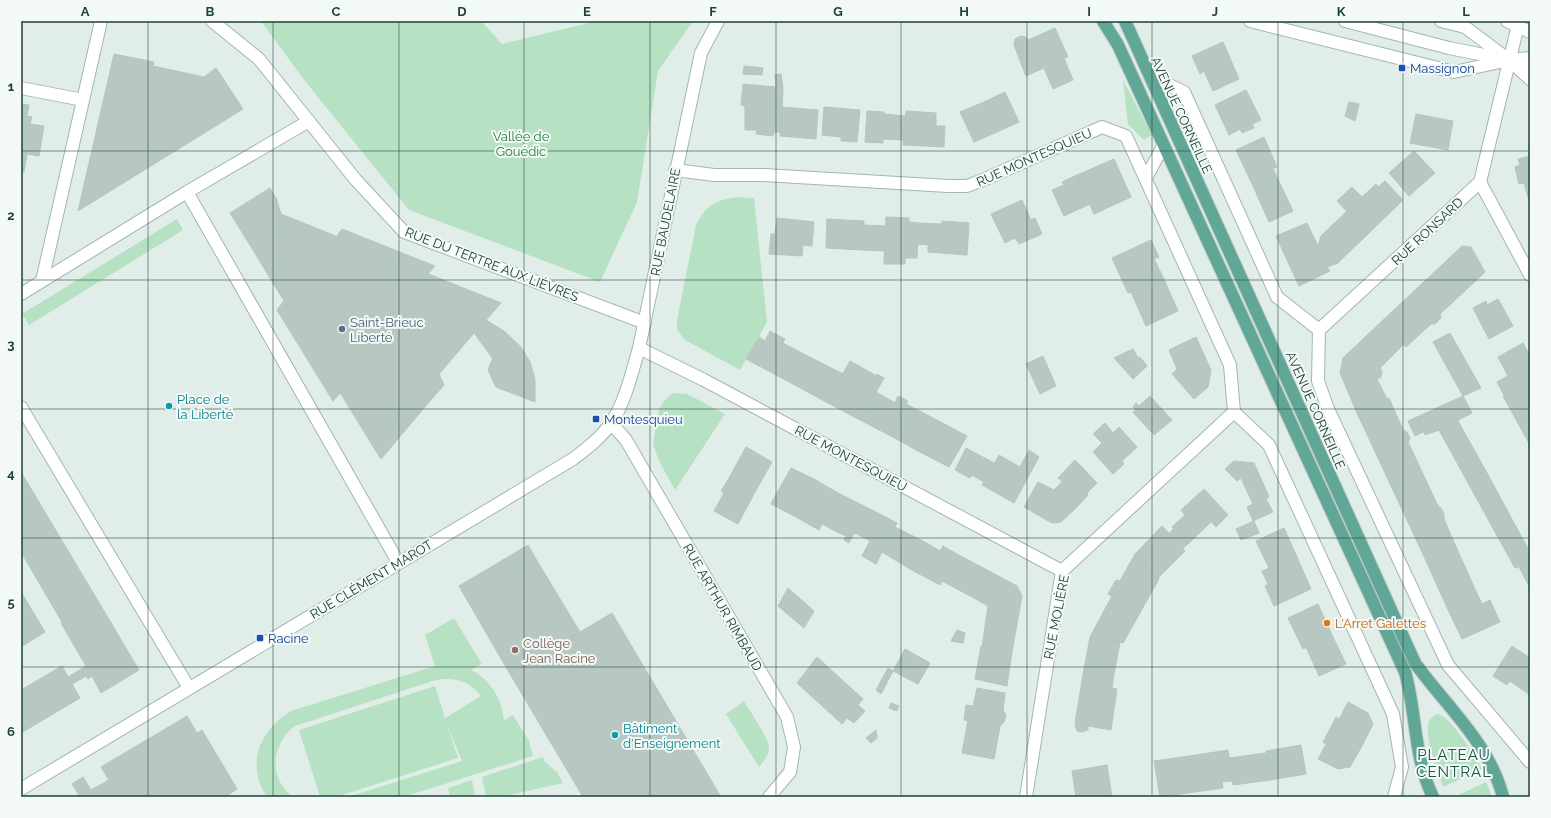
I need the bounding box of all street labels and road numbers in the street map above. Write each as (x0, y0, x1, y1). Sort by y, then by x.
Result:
street label: AVENUE CORNEILLE (1148, 54, 1215, 176)
street label: RUE MONTESQUIEU (974, 125, 1094, 190)
street label: RUE BAUDELAIRE (648, 167, 683, 277)
street label: RUE RONSARD (1389, 194, 1466, 268)
street label: RUE DU TERTRE AUX LIÈVRES (403, 224, 581, 305)
street label: AVENUE CORNEILLE (1283, 349, 1348, 471)
street label: RUE MONTESQUIEU (792, 422, 909, 494)
street label: RUE CLÉMENT MAROT (307, 537, 435, 622)
street label: RUE ARTHUR RIMBAUD (680, 541, 765, 674)
street label: RUE MOLIÈRE (1041, 573, 1072, 661)

